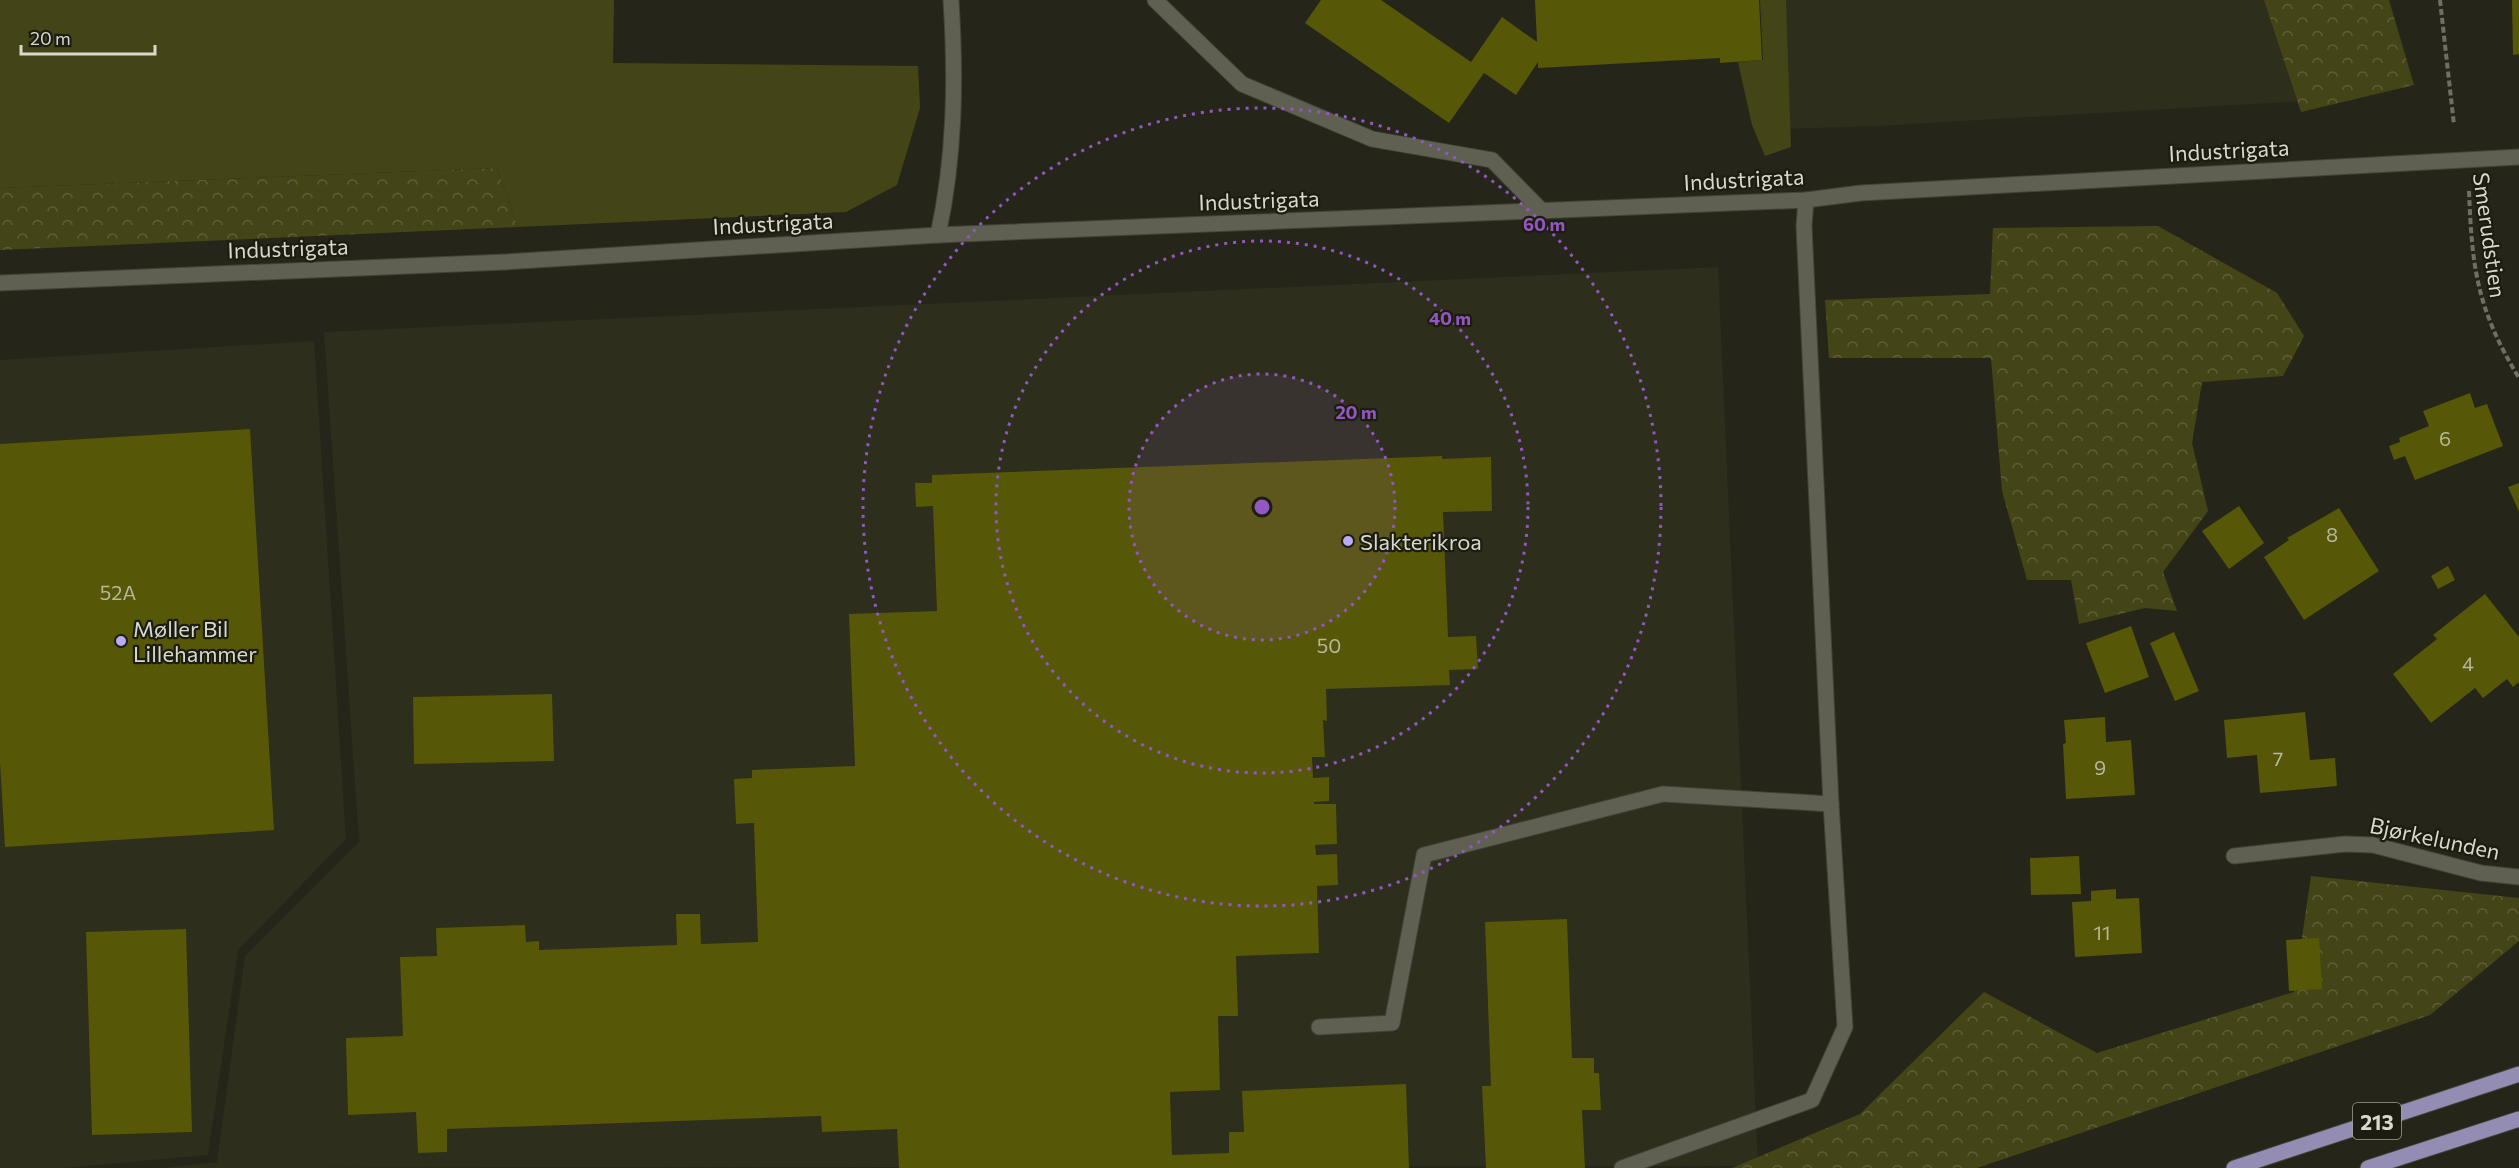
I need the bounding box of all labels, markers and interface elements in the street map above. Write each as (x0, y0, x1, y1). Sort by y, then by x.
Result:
scale bar (21, 18, 154, 56)
text: 20 m (30, 27, 71, 49)
street label: Industrigata (2168, 133, 2290, 167)
street label: Industrigata (1683, 162, 1805, 196)
street label: Smerudstien (2468, 171, 2512, 299)
street label: Industrigata (1198, 184, 1320, 216)
street label: Industrigata (712, 206, 834, 240)
text: 60 m (1523, 213, 1565, 235)
street label: Industrigata (227, 232, 349, 264)
text: 40 m (1429, 307, 1471, 329)
text: 20 m (1335, 401, 1377, 423)
house number: 6 (2439, 426, 2451, 450)
centre of rings (1252, 497, 1272, 517)
house number: 8 (2326, 522, 2338, 546)
place label: Slakterikroa (1360, 528, 1482, 555)
marker: Slakterikroa (1341, 534, 1355, 548)
house number: 52A (100, 580, 136, 604)
place label: Møller Bil Lillehammer (133, 615, 257, 667)
house number: 50 (1317, 633, 1341, 657)
marker: Møller Bil Lillehammer (114, 634, 128, 648)
house number: 4 (2462, 651, 2474, 675)
house number: 7 (2273, 746, 2283, 770)
house number: 9 (2094, 755, 2106, 779)
street label: Bjørkelunden (2368, 811, 2502, 865)
house number: 11 (2093, 920, 2111, 944)
road number: 213 (2353, 1103, 2401, 1139)

